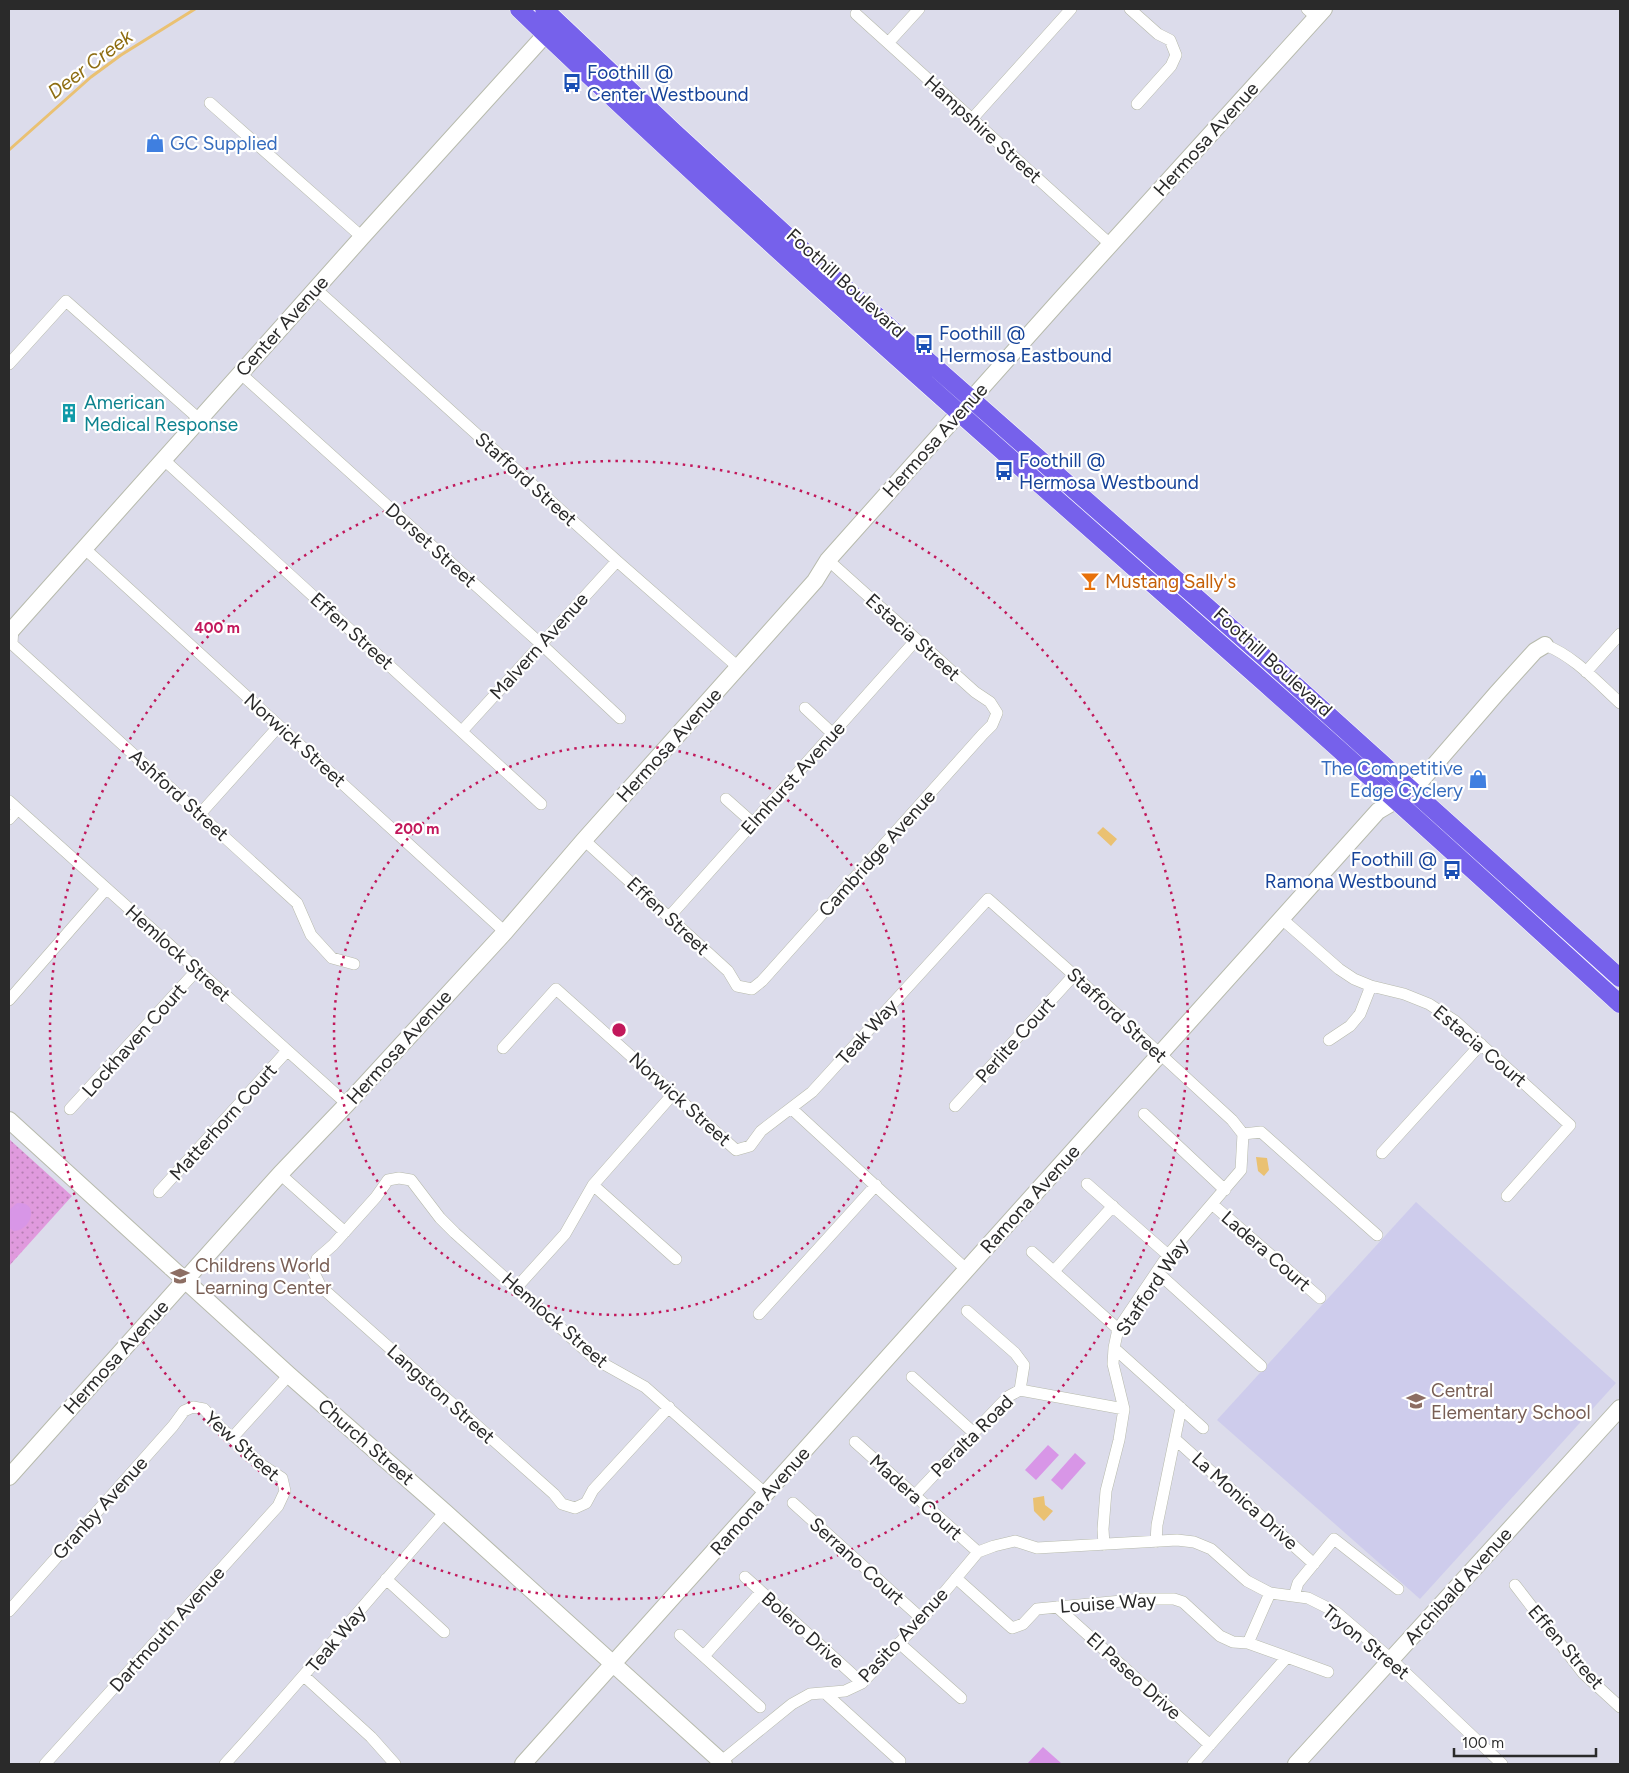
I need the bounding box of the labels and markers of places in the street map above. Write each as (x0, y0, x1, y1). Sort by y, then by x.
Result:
place label: Foothill @ Center Westbound (587, 61, 749, 106)
bus stop icon: Foothill @ Center Westbound (561, 72, 583, 94)
shop icon: GC Supplied (144, 132, 166, 154)
place label: GC Supplied (170, 132, 278, 155)
place label: Foothill @ Hermosa Eastbound (939, 322, 1112, 367)
bus stop icon: Foothill @ Hermosa Eastbound (913, 333, 935, 355)
place label: American Medical Response (84, 391, 238, 436)
building icon: American Medical Response (58, 402, 80, 424)
place label: Foothill @ Hermosa Westbound (1019, 449, 1199, 494)
bus stop icon: Foothill @ Hermosa Westbound (993, 460, 1015, 482)
bar icon: Mustang Sally's (1079, 570, 1101, 592)
place label: Mustang Sally's (1105, 570, 1236, 593)
place label: The Competitive Edge Cyclery (1321, 757, 1463, 802)
shop icon: The Competitive Edge Cyclery (1467, 768, 1489, 790)
place label: Foothill @ Ramona Westbound (1265, 848, 1437, 893)
bus stop icon: Foothill @ Ramona Westbound (1441, 859, 1463, 881)
centre of rings (610, 1021, 628, 1039)
place label: Childrens World Learning Center (195, 1254, 332, 1299)
school or university icon: Childrens World Learning Center (169, 1265, 191, 1287)
place label: Central Elementary School (1431, 1379, 1591, 1424)
school or university icon: Central Elementary School (1405, 1390, 1427, 1412)

